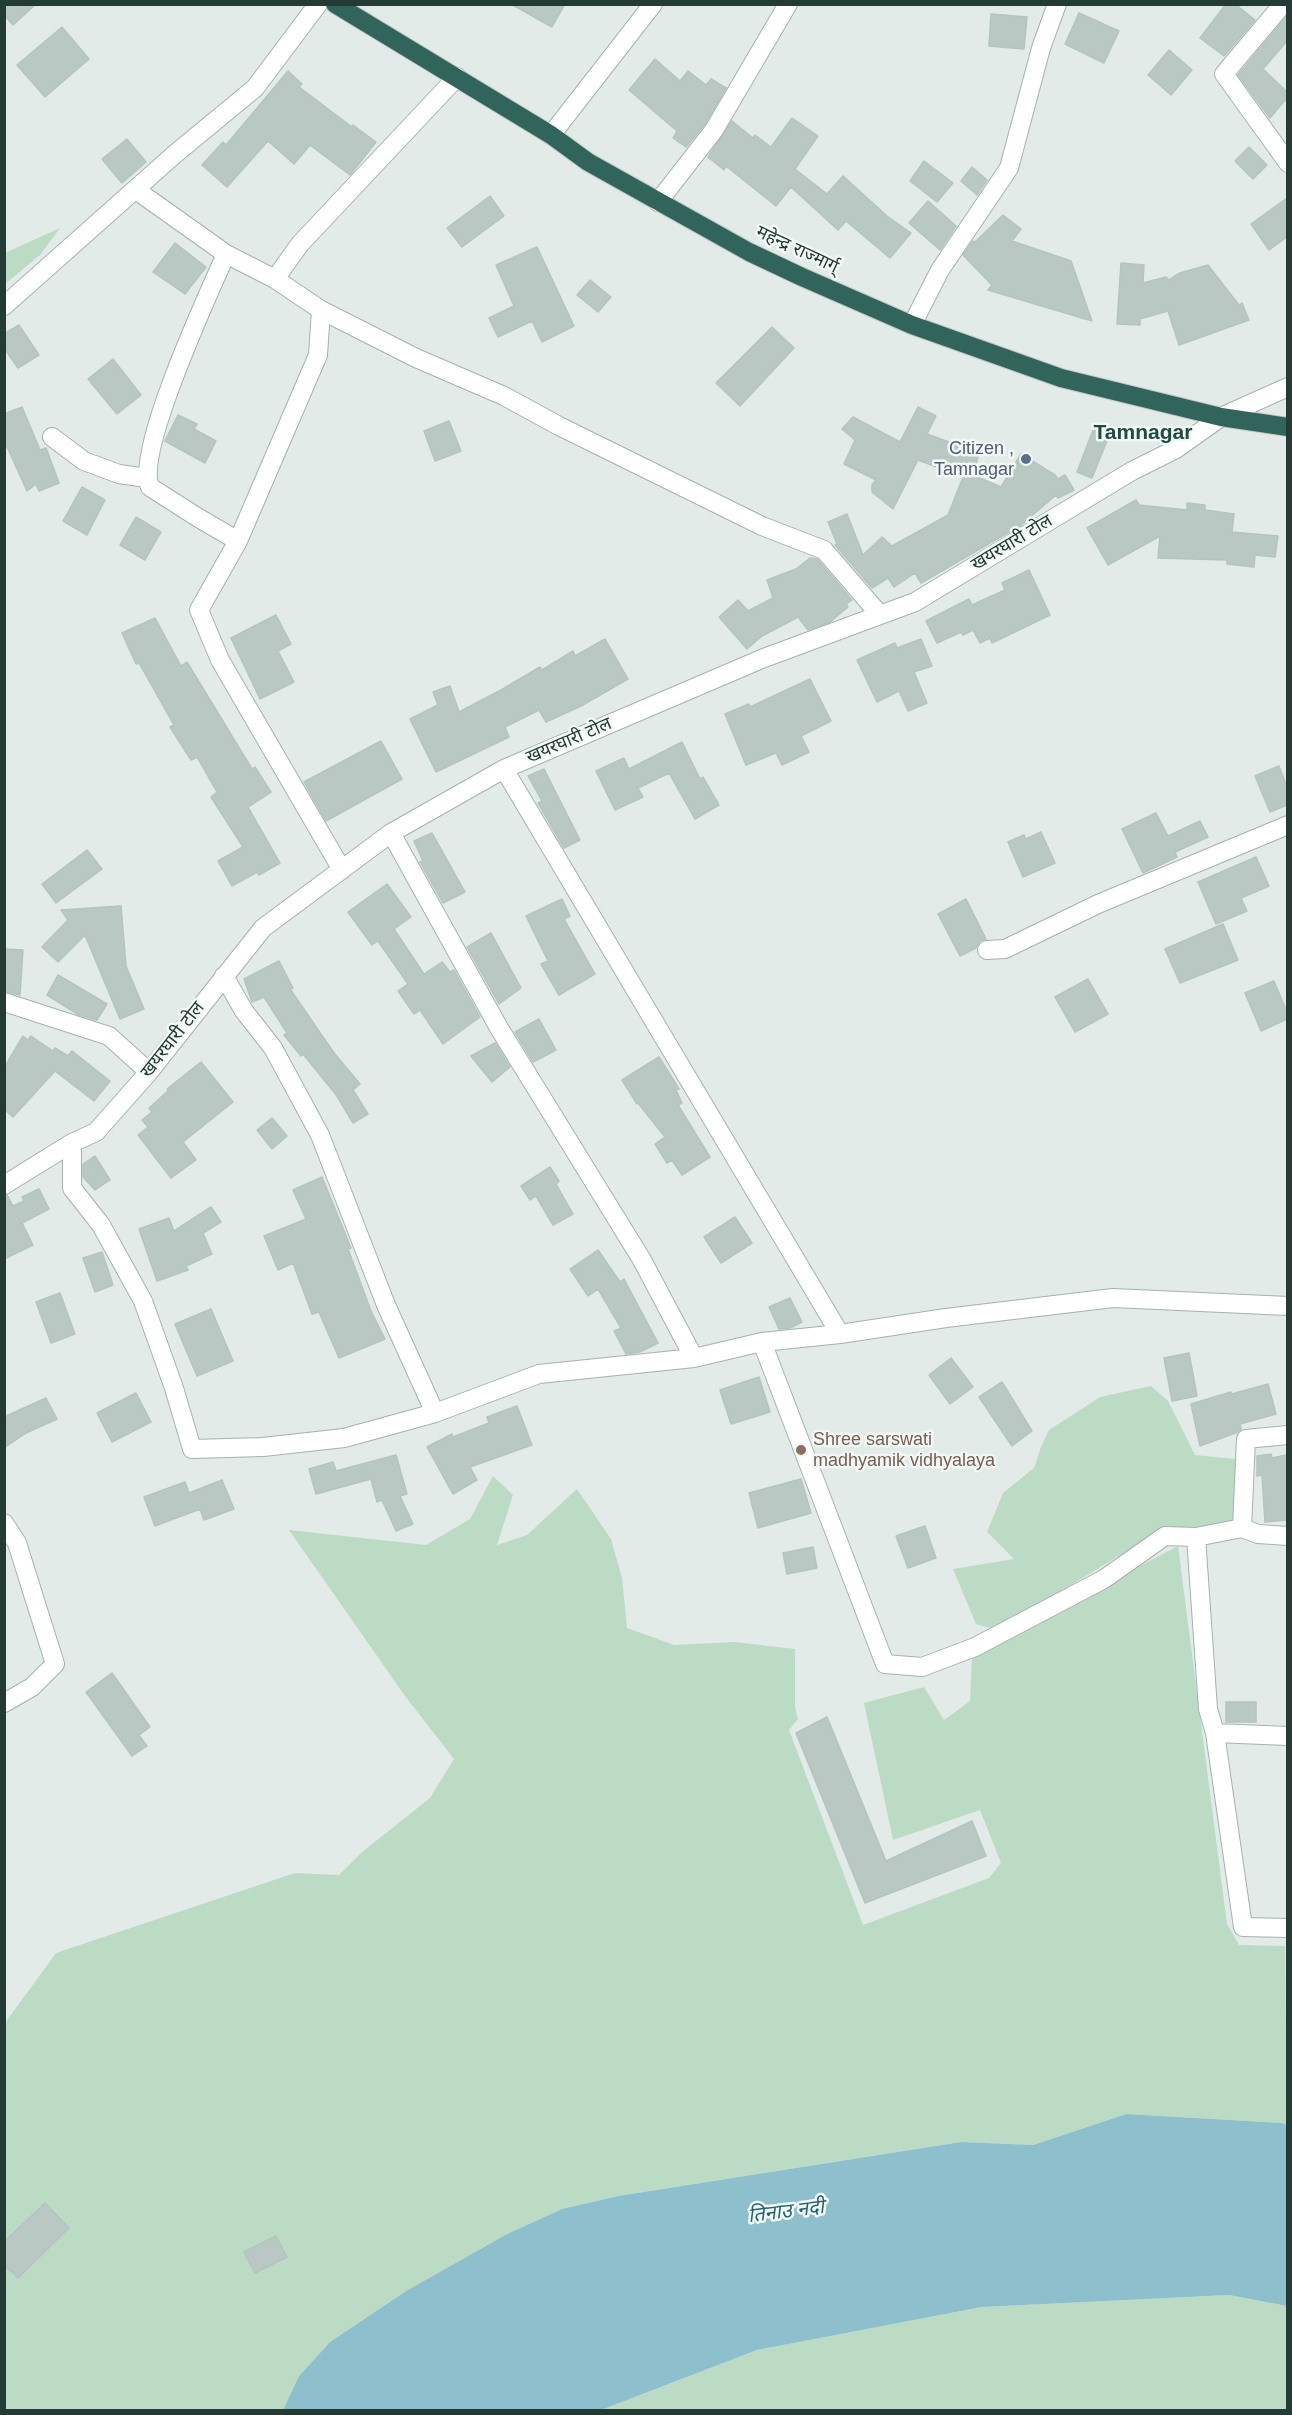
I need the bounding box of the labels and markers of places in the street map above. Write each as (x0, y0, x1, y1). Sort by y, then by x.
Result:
place label: Citizen , Tamnagar (934, 438, 1014, 480)
marker: Citizen , Tamnagar (1019, 452, 1033, 466)
place label: Shree sarswati madhyamik vidhyalaya (813, 1429, 995, 1472)
marker: Shree sarswati madhyamik vidhyalaya (794, 1443, 808, 1457)

